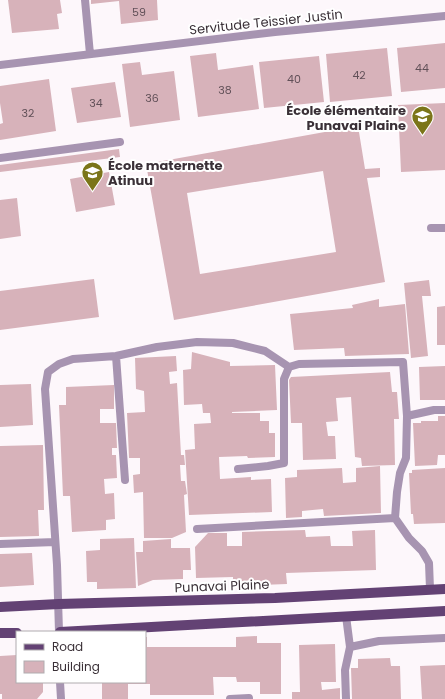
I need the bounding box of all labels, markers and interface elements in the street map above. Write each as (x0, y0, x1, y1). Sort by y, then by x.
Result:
house number: 59 (132, 4, 146, 20)
street label: Servitude Teissier Justin (188, 4, 344, 40)
house number: 44 (415, 60, 429, 76)
house number: 42 (352, 67, 366, 83)
house number: 40 (287, 71, 301, 87)
house number: 38 (218, 82, 232, 98)
house number: 36 (145, 90, 159, 106)
house number: 34 (89, 95, 103, 111)
place label: École élémentaire Punavai Plaine (286, 101, 406, 135)
school or university icon: École élémentaire Punavai Plaine (409, 104, 435, 137)
house number: 32 (22, 105, 34, 121)
place label: École maternette Atinuu (108, 156, 223, 190)
school or university icon: École maternette Atinuu (80, 159, 106, 192)
street label: Punavai Plaine (174, 575, 270, 597)
legend (16, 631, 146, 683)
text: Road (52, 638, 83, 655)
text: Building (52, 658, 100, 675)

